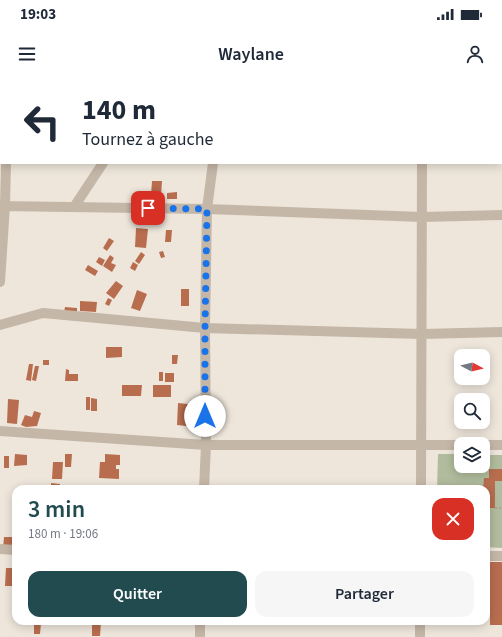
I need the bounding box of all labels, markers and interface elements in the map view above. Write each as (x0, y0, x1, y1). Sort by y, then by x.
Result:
text: 19:03 (20, 4, 56, 25)
text: Waylane (218, 42, 284, 67)
icon: menu (16, 43, 38, 65)
icon: person (464, 43, 486, 65)
text: 140 m (82, 90, 156, 130)
icon: left (16, 96, 68, 148)
text: Tournez à gauche (82, 127, 214, 152)
pin (131, 191, 165, 225)
icon: arrive (137, 197, 159, 219)
north arrow (454, 349, 490, 385)
map controls (454, 349, 490, 473)
button: search (454, 393, 490, 429)
position arrow (184, 395, 226, 437)
button: layers (454, 437, 490, 473)
text: 3 min (28, 492, 85, 527)
button: close (432, 498, 474, 540)
text: 180 m · 19:06 (28, 525, 98, 543)
button: Quitter (28, 571, 247, 617)
button: Partager (255, 571, 474, 617)

